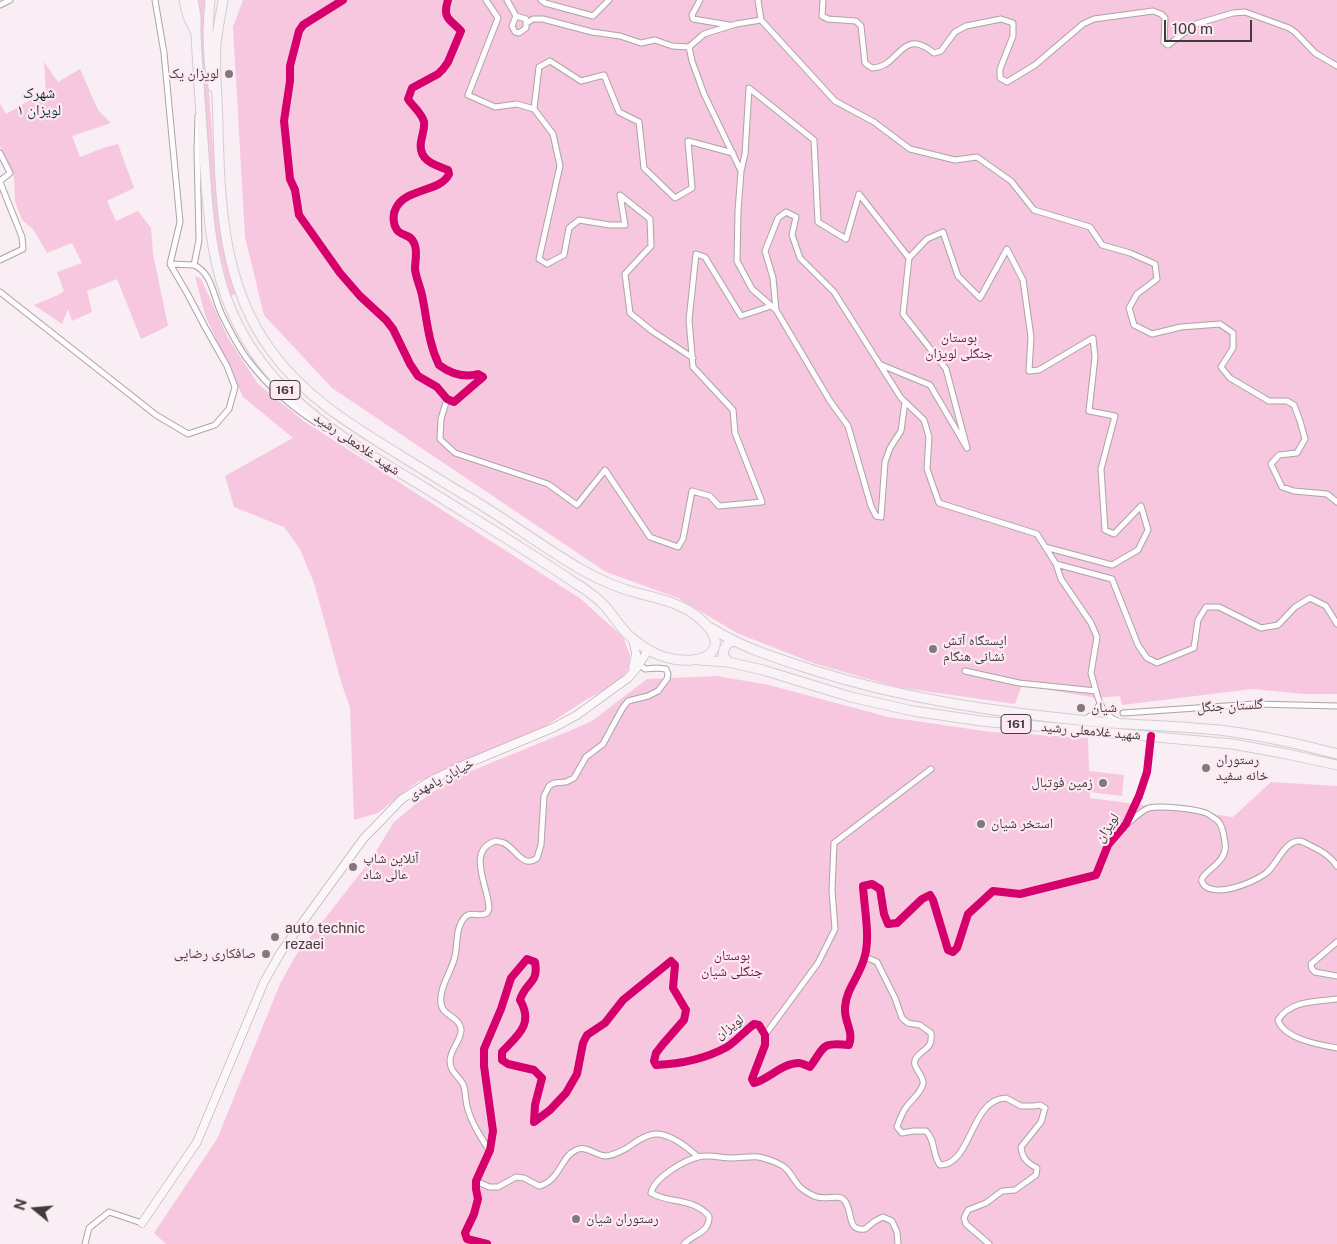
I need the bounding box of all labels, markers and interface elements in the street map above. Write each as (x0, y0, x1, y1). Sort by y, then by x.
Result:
scale bar (1167, 10, 1254, 42)
text: 100 m (1172, 20, 1213, 37)
place label: لویزان یک (168, 66, 219, 82)
marker: لویزان یک (223, 68, 235, 80)
district label: شهرک لویزان ۱ (17, 84, 61, 119)
park label: بوستان جنگلی لویزان (925, 330, 993, 362)
road number: 161 (270, 380, 300, 400)
street label: شهید غلامعلی رشید (311, 409, 403, 479)
place label: ایستگاه آتش نشانی هنگام (943, 633, 1007, 666)
marker: ایستگاه آتش نشانی هنگام (927, 643, 939, 655)
street label: گلستان جنگل (1196, 696, 1264, 716)
place label: شیان (1091, 700, 1117, 716)
marker: شیان (1075, 702, 1087, 714)
road number: 161 (1001, 714, 1031, 734)
street label: شهید غلامعلی رشید (1040, 718, 1142, 744)
place label: رستوران خانه سفید (1216, 752, 1268, 784)
street label: خیابان یامهدی (405, 755, 477, 803)
marker: رستوران خانه سفید (1200, 762, 1212, 774)
place label: زمین فوتبال (1031, 775, 1093, 791)
marker: زمین فوتبال (1097, 777, 1109, 789)
street label: لویزان (1091, 810, 1123, 846)
place label: استخر شیان (991, 816, 1053, 832)
marker: استخر شیان (975, 818, 987, 830)
place label: آنلاین شاپ عالی شاد (363, 851, 419, 884)
marker: آنلاین شاپ عالی شاد (347, 861, 359, 873)
place label: auto technic rezaei (285, 921, 365, 954)
marker: auto technic rezaei (269, 931, 281, 943)
place label: صافکاری رضایی (174, 946, 256, 962)
marker: صافکاری رضایی (260, 948, 272, 960)
park label: بوستان جنگلی شیان (701, 948, 763, 980)
street label: لویزان (711, 1011, 747, 1043)
north arrow (10, 1184, 60, 1234)
text: N (11, 1197, 30, 1212)
place label: رستوران شیان (586, 1211, 659, 1227)
marker: رستوران شیان (570, 1213, 582, 1225)

